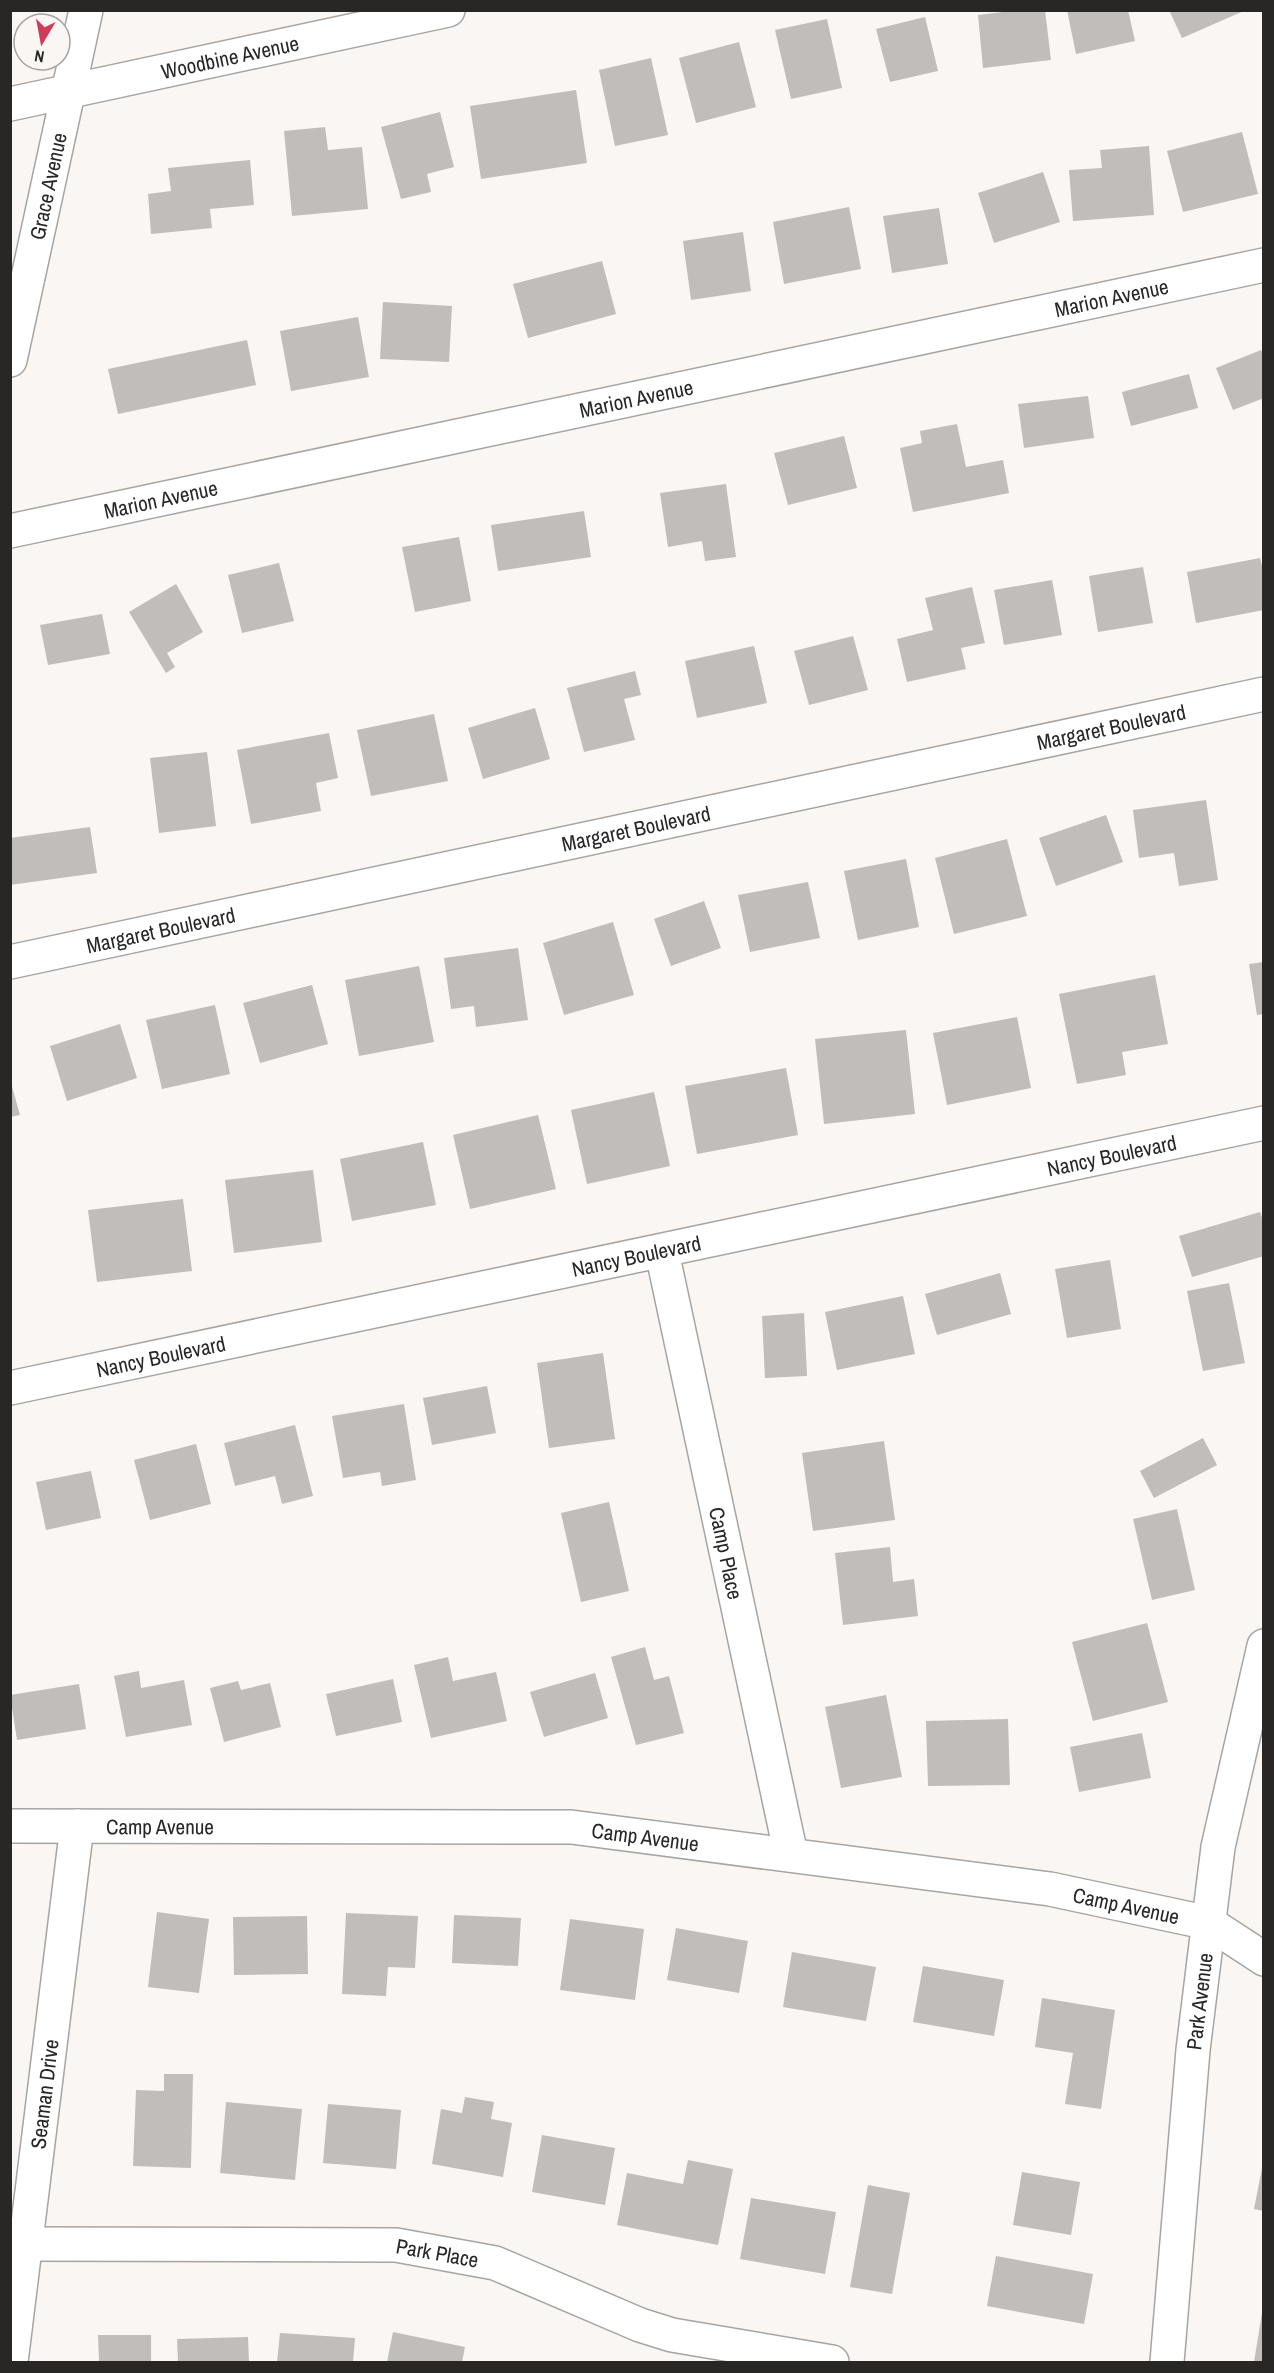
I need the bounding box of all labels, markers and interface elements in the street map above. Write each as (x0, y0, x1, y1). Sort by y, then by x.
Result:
north arrow (12, 12, 72, 72)
street label: Woodbine Avenue (158, 28, 302, 86)
text: N (33, 45, 46, 68)
street label: Grace Avenue (22, 130, 73, 242)
street label: Marion Avenue (1052, 271, 1171, 324)
street label: Marion Avenue (577, 372, 696, 424)
street label: Marion Avenue (101, 473, 220, 525)
street label: Margaret Boulevard (1034, 697, 1188, 757)
street label: Margaret Boulevard (559, 798, 713, 858)
street label: Margaret Boulevard (84, 900, 238, 960)
street label: Nancy Boulevard (1044, 1127, 1179, 1183)
street label: Nancy Boulevard (569, 1228, 703, 1283)
street label: Nancy Boulevard (93, 1328, 228, 1384)
street label: Camp Place (702, 1504, 750, 1602)
street label: Camp Avenue (106, 1812, 214, 1841)
street label: Camp Avenue (590, 1815, 701, 1858)
street label: Camp Avenue (1070, 1880, 1182, 1931)
street label: Park Avenue (1179, 1951, 1219, 2052)
street label: Seaman Drive (23, 2038, 65, 2150)
street label: Park Place (394, 2231, 481, 2274)

